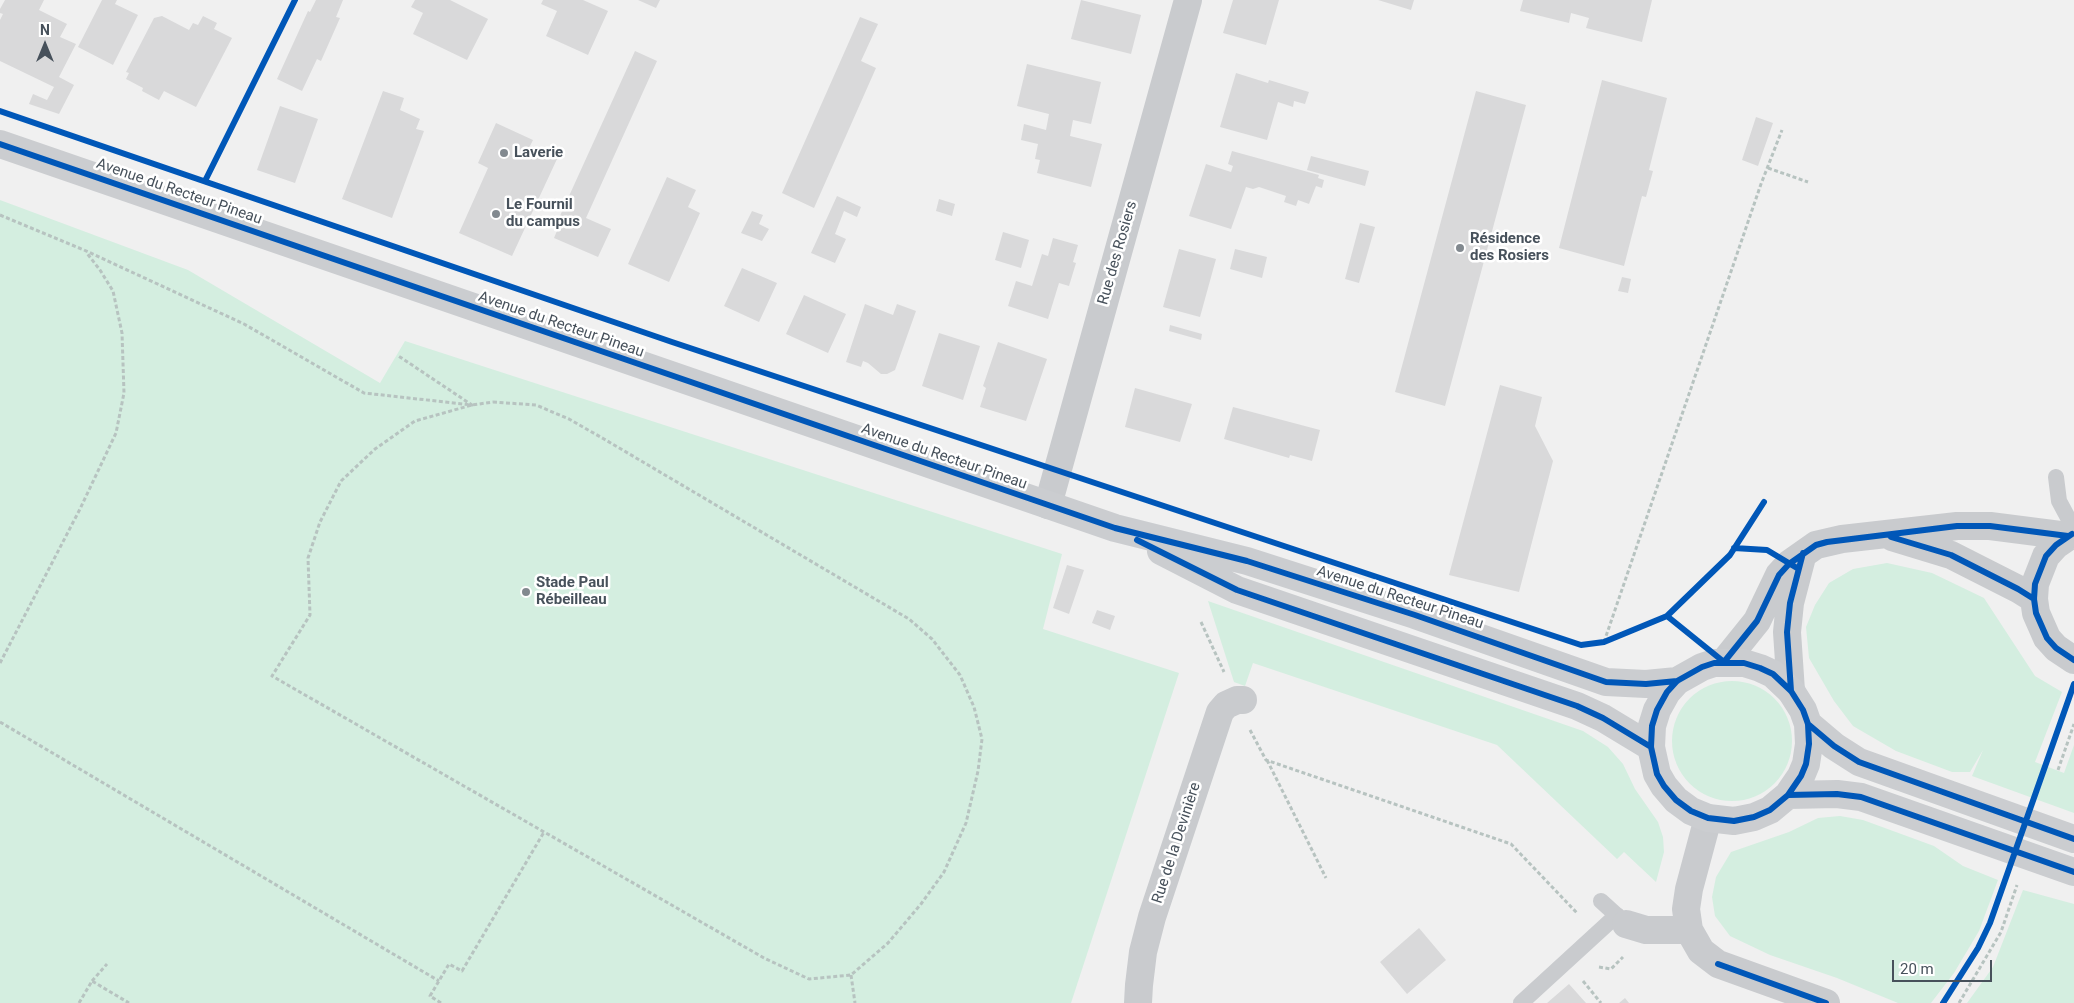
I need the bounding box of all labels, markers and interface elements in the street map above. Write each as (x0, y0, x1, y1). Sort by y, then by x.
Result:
north arrow (20, 20, 70, 70)
text: N (40, 22, 50, 38)
place label: Laverie (514, 144, 563, 162)
marker: Laverie (498, 147, 510, 159)
street label: Avenue du Recteur Pineau (94, 155, 264, 229)
place label: Le Fournil du campus (506, 196, 580, 231)
street label: Rue des Rosiers (1095, 199, 1141, 307)
marker: Le Fournil du campus (490, 208, 502, 220)
place label: Résidence des Rosiers (1470, 230, 1549, 265)
marker: Résidence des Rosiers (1454, 242, 1466, 254)
street label: Avenue du Recteur Pineau (476, 288, 646, 362)
street label: Avenue du Recteur Pineau (859, 420, 1029, 494)
street label: Avenue du Recteur Pineau (1314, 563, 1486, 633)
place label: Stade Paul Rébeilleau (536, 574, 609, 609)
marker: Stade Paul Rébeilleau (520, 586, 532, 598)
street label: Rue de la Devinière (1149, 780, 1205, 906)
scale bar (1894, 950, 1994, 982)
text: 20 m (1900, 960, 1934, 978)

